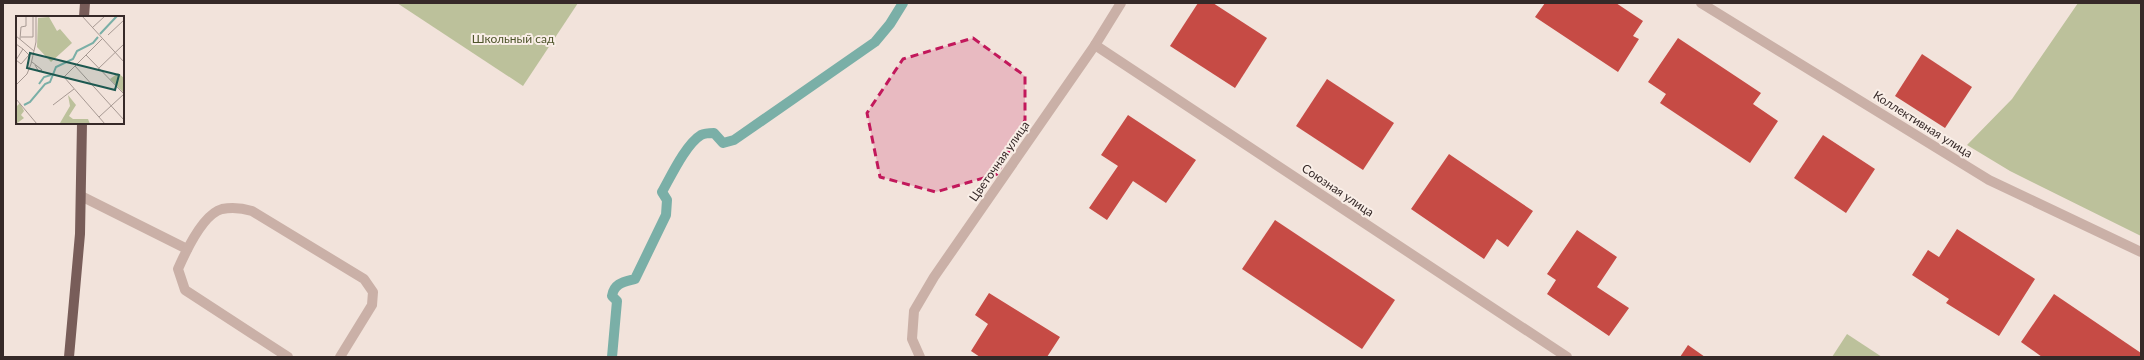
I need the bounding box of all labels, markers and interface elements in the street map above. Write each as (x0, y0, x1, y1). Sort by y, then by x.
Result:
inset map (16, 16, 124, 124)
park label: Школьный сад (472, 31, 555, 46)
street label: Коллективная улица (1871, 87, 1975, 161)
street label: Цветочная улица (966, 118, 1032, 204)
street label: Союзная улица (1299, 160, 1377, 220)

